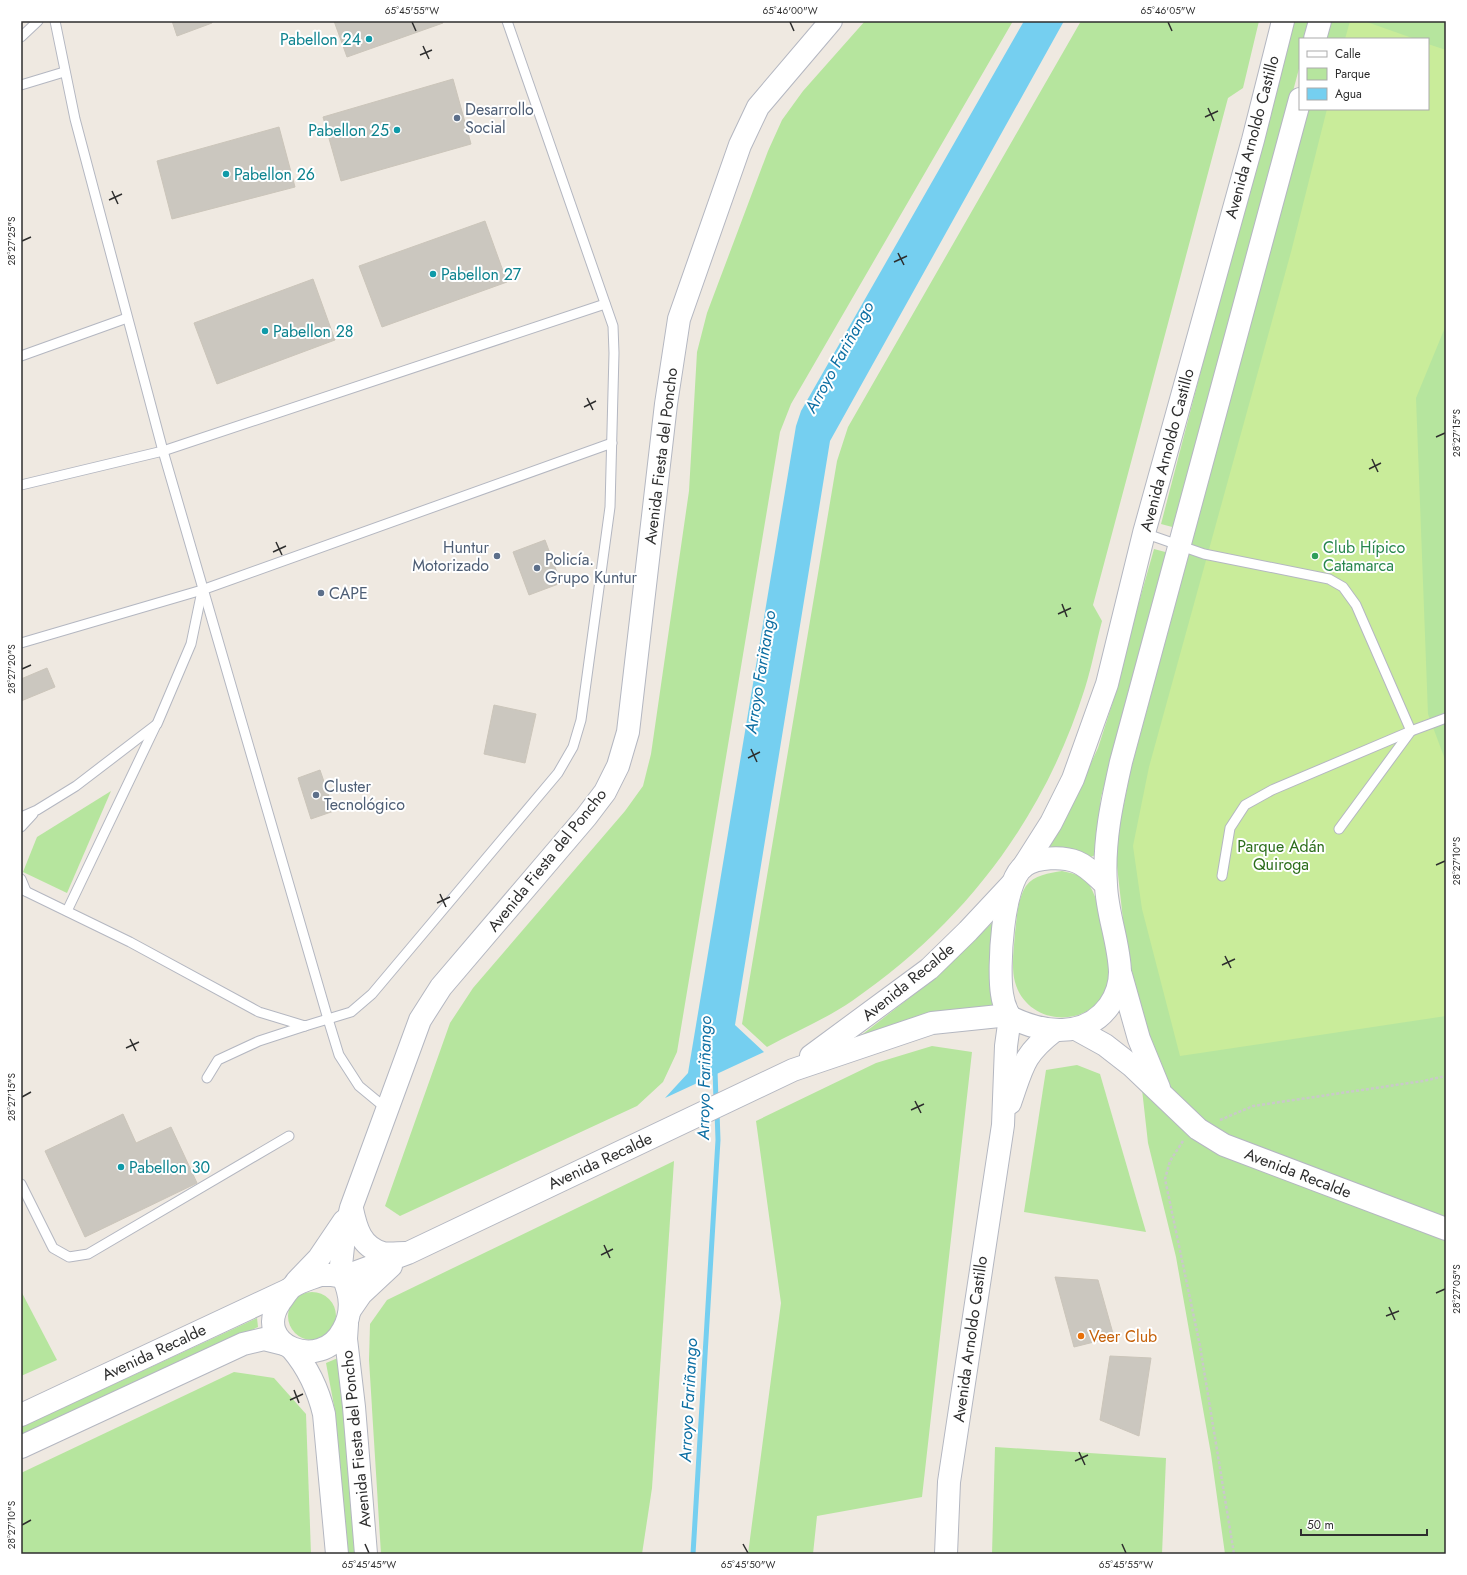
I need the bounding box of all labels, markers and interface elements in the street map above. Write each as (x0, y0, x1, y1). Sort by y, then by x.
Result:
text: 65°45'55"W (385, 3, 439, 18)
text: 65°46'00"W (762, 3, 818, 18)
text: 65°46'05"W (1141, 3, 1196, 18)
place label: Pabellon 24 (280, 28, 361, 51)
marker: Pabellon 24 (364, 34, 374, 44)
legend (1299, 38, 1429, 110)
text: Calle (1335, 45, 1361, 63)
street label: Avenida Arnoldo Castillo (1219, 53, 1285, 221)
text: Parque (1335, 65, 1370, 83)
text: Agua (1335, 85, 1362, 103)
place label: Desarrollo Social (465, 98, 534, 139)
marker: Desarrollo Social (452, 113, 462, 123)
place label: Pabellon 25 (308, 119, 389, 142)
marker: Pabellon 25 (392, 125, 402, 135)
place label: Pabellon 26 (234, 163, 315, 186)
marker: Pabellon 26 (221, 169, 231, 179)
text: 28°27'25"S (4, 216, 19, 266)
place label: Pabellon 27 (441, 263, 522, 286)
marker: Pabellon 27 (428, 269, 438, 279)
water label: Arroyo Fariñango (798, 297, 880, 418)
place label: Pabellon 28 (273, 320, 353, 343)
marker: Pabellon 28 (260, 326, 270, 336)
street label: Avenida Fiesta del Poncho (639, 366, 683, 546)
street label: Avenida Arnoldo Castillo (1134, 366, 1200, 534)
text: 28°27'15"S (1449, 408, 1464, 457)
place label: Huntur Motorizado (412, 536, 490, 577)
place label: Club Hípico Catamarca (1323, 536, 1405, 577)
place label: Policía. Grupo Kuntur (545, 548, 638, 589)
marker: Huntur Motorizado (492, 551, 502, 561)
marker: Club Hípico Catamarca (1310, 551, 1320, 561)
marker: Policía. Grupo Kuntur (532, 563, 542, 573)
place label: CAPE (329, 582, 368, 605)
marker: CAPE (316, 588, 326, 598)
water label: Arroyo Fariñango (738, 609, 782, 736)
text: 28°27'20"S (4, 644, 19, 694)
place label: Cluster Tecnológico (324, 775, 405, 816)
street label: Avenida Fiesta del Poncho (482, 783, 612, 936)
marker: Cluster Tecnológico (311, 790, 321, 800)
park label: Parque Adán Quiroga (1237, 835, 1325, 876)
text: 28°27'10"S (1449, 836, 1464, 885)
street label: Avenida Recalde (857, 938, 959, 1026)
water label: Arroyo Fariñango (691, 1016, 717, 1141)
text: 28°27'15"S (4, 1072, 19, 1121)
street label: Avenida Recalde (544, 1127, 656, 1195)
street label: Avenida Recalde (1241, 1142, 1355, 1204)
place label: Pabellon 30 (129, 1156, 210, 1179)
marker: Pabellon 30 (116, 1162, 126, 1172)
street label: Avenida Arnoldo Castillo (947, 1254, 993, 1424)
text: 28°27'05"S (1449, 1264, 1464, 1314)
street label: Avenida Recalde (98, 1318, 210, 1386)
place label: Veer Club (1089, 1325, 1157, 1348)
marker: Veer Club (1076, 1331, 1086, 1341)
water label: Arroyo Fariñango (673, 1337, 703, 1464)
street label: Avenida Fiesta del Poncho (335, 1349, 377, 1529)
text: 28°27'10"S (4, 1500, 19, 1549)
scale bar (1301, 1511, 1427, 1537)
text: 50 m (1307, 1516, 1334, 1534)
text: 65°45'45"W (342, 1557, 396, 1572)
text: 65°45'50"W (721, 1557, 775, 1572)
text: 65°45'55"W (1099, 1557, 1153, 1572)

